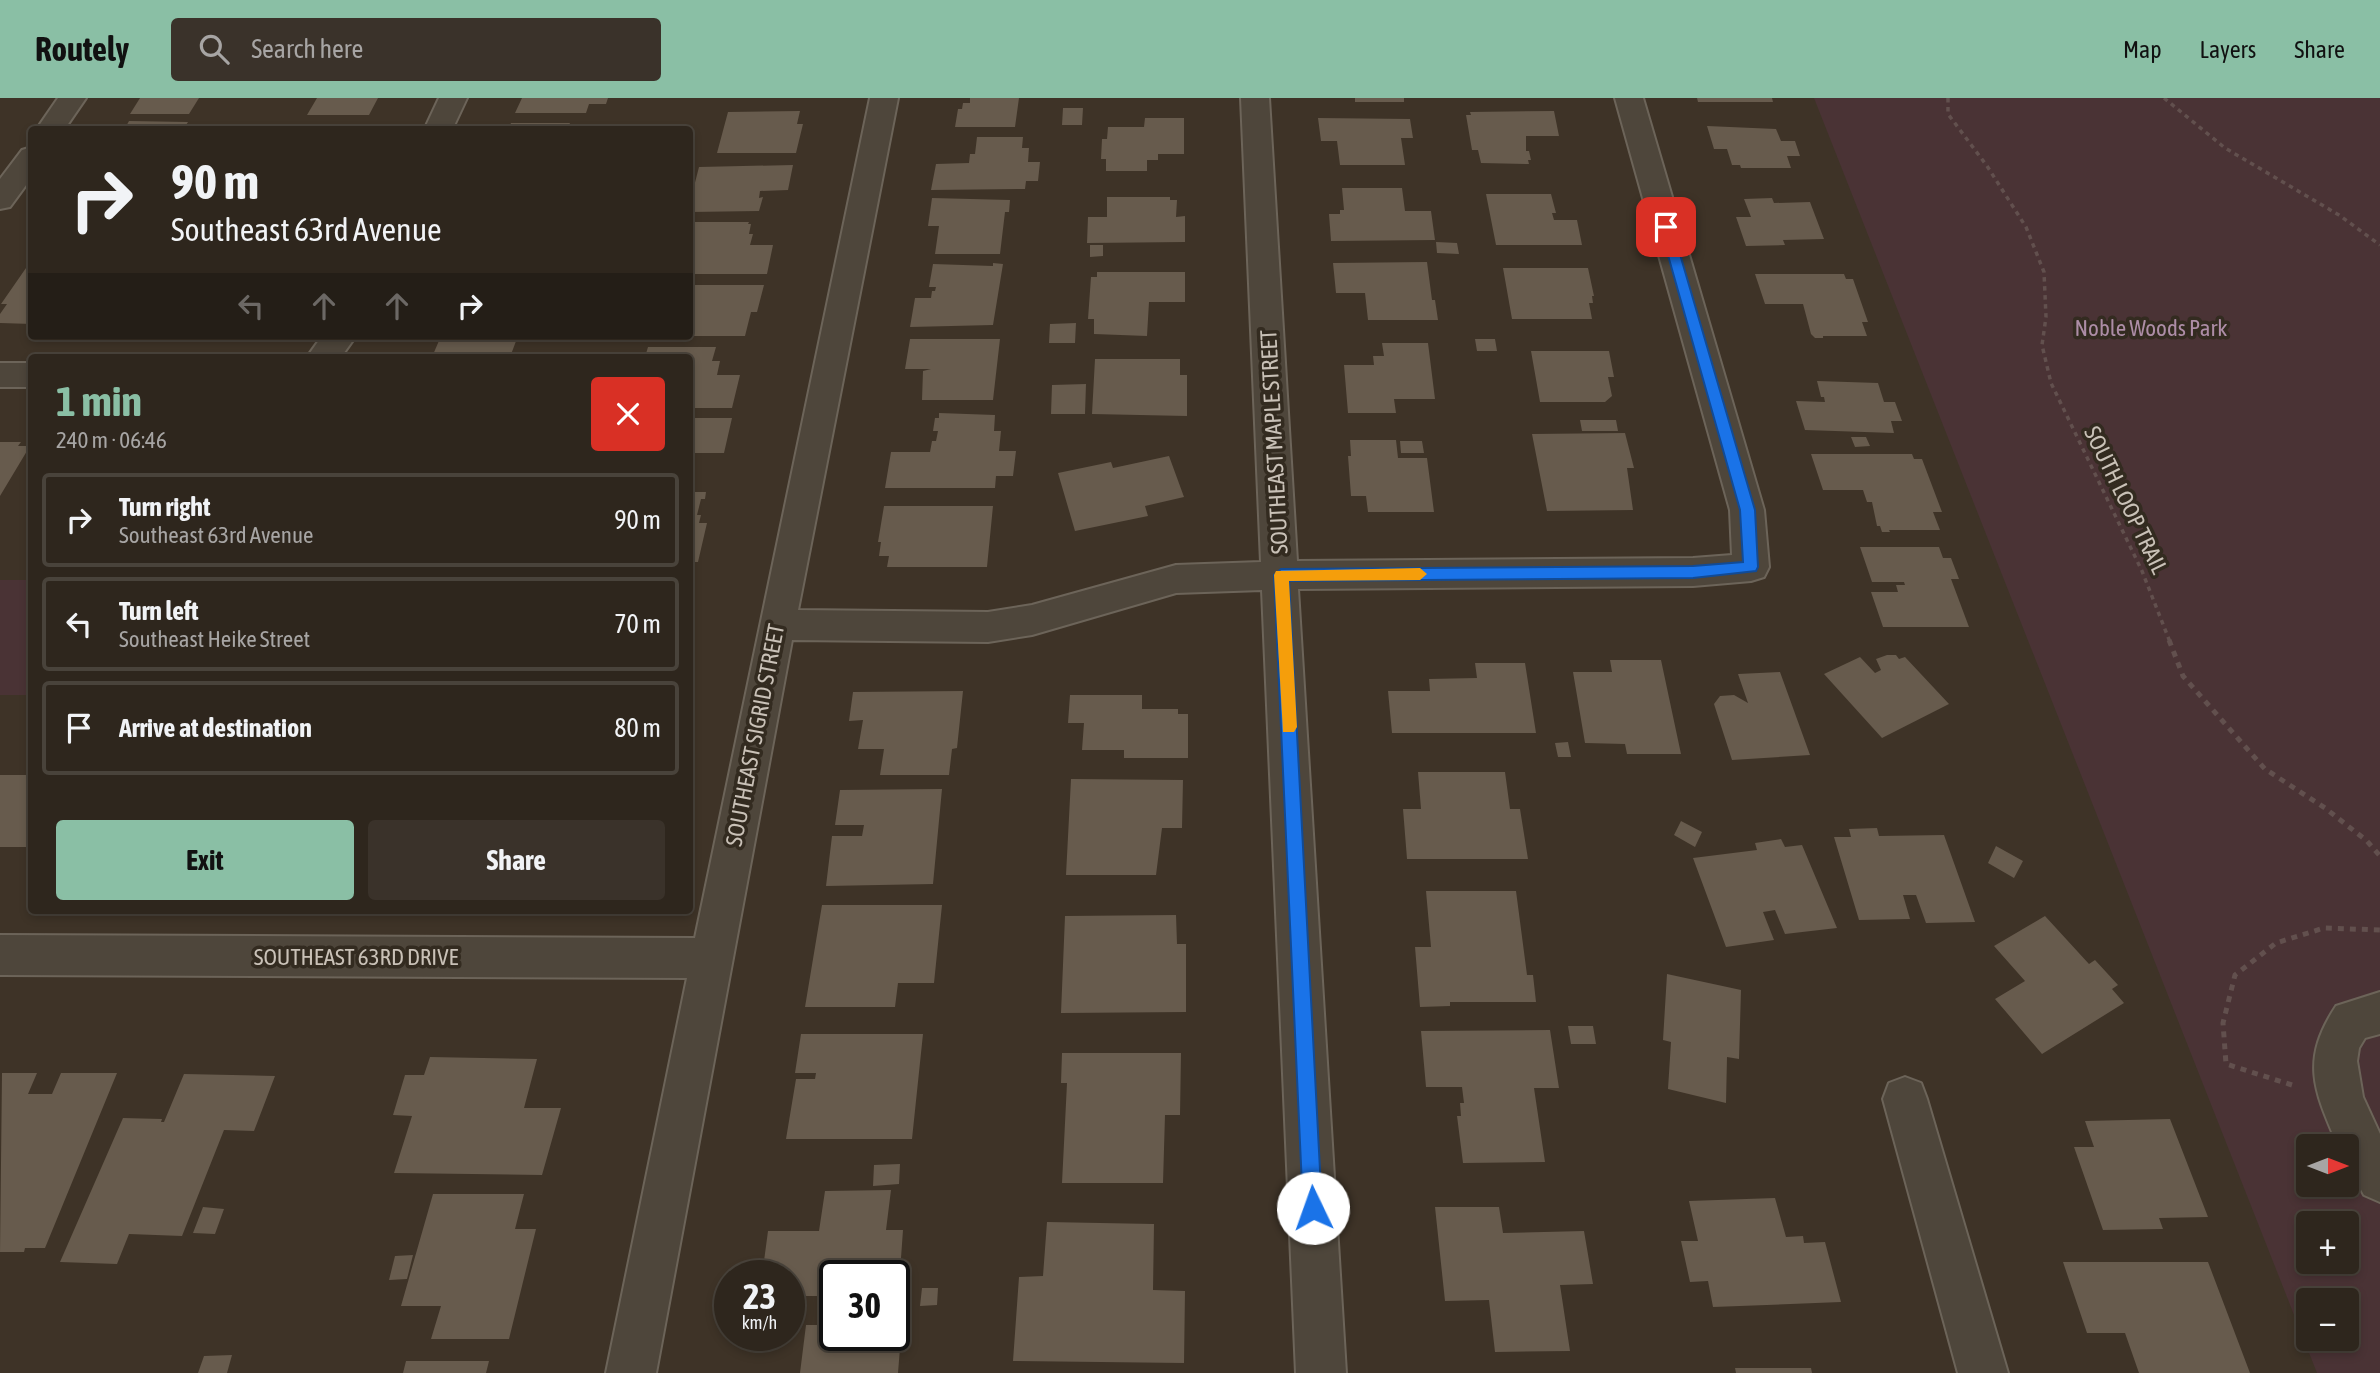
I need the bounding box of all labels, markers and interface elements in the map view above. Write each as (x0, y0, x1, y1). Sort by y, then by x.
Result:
search box (171, 18, 661, 81)
text: Routely (35, 30, 129, 68)
icon: search (195, 30, 233, 68)
text: Search here (251, 34, 363, 64)
text: Map (2123, 36, 2162, 63)
text: Layers (2200, 36, 2256, 63)
text: Share (2294, 36, 2345, 63)
text: 90 m (171, 153, 259, 209)
icon: right (56, 154, 147, 245)
pin (1636, 197, 1696, 257)
icon: arrive (1647, 208, 1685, 246)
text: Southeast 63rd Avenue (171, 211, 442, 248)
icon: left (232, 287, 270, 325)
icon: ahead (305, 287, 343, 325)
icon: ahead (378, 287, 416, 325)
icon: right (451, 287, 489, 325)
park label: Noble Woods Park (2075, 315, 2227, 341)
street label: SOUTHEAST MAPLE STREET (1255, 329, 1293, 555)
text: 1 min (56, 377, 142, 425)
button: close (591, 377, 665, 451)
street label: SOUTH LOOP TRAIL (2079, 422, 2173, 578)
text: 240 m · 06:46 (56, 427, 167, 453)
text: Turn right (119, 492, 210, 522)
icon: right (60, 501, 98, 539)
text: 90 m (614, 505, 661, 535)
text: Southeast 63rd Avenue (119, 522, 314, 548)
text: Turn left (119, 596, 199, 626)
icon: left (60, 605, 98, 643)
text: 70 m (614, 609, 661, 639)
street label: SOUTHEAST SIGRID STREET (721, 622, 789, 848)
text: Southeast Heike Street (119, 626, 310, 652)
icon: arrive (60, 709, 98, 747)
text: Arrive at destination (119, 713, 312, 743)
text: 80 m (614, 713, 661, 743)
button: Exit (56, 820, 354, 900)
button: Share (368, 820, 665, 900)
street label: SOUTHEAST 63RD DRIVE (254, 944, 458, 970)
north arrow (2296, 1134, 2359, 1197)
map controls (2296, 1134, 2359, 1351)
position arrow (1276, 1171, 1350, 1245)
button: + (2296, 1211, 2359, 1274)
speed limit sign: 30 (819, 1260, 910, 1351)
text: 23 (743, 1276, 776, 1316)
button: − (2296, 1288, 2359, 1351)
text: km/h (742, 1312, 777, 1333)

